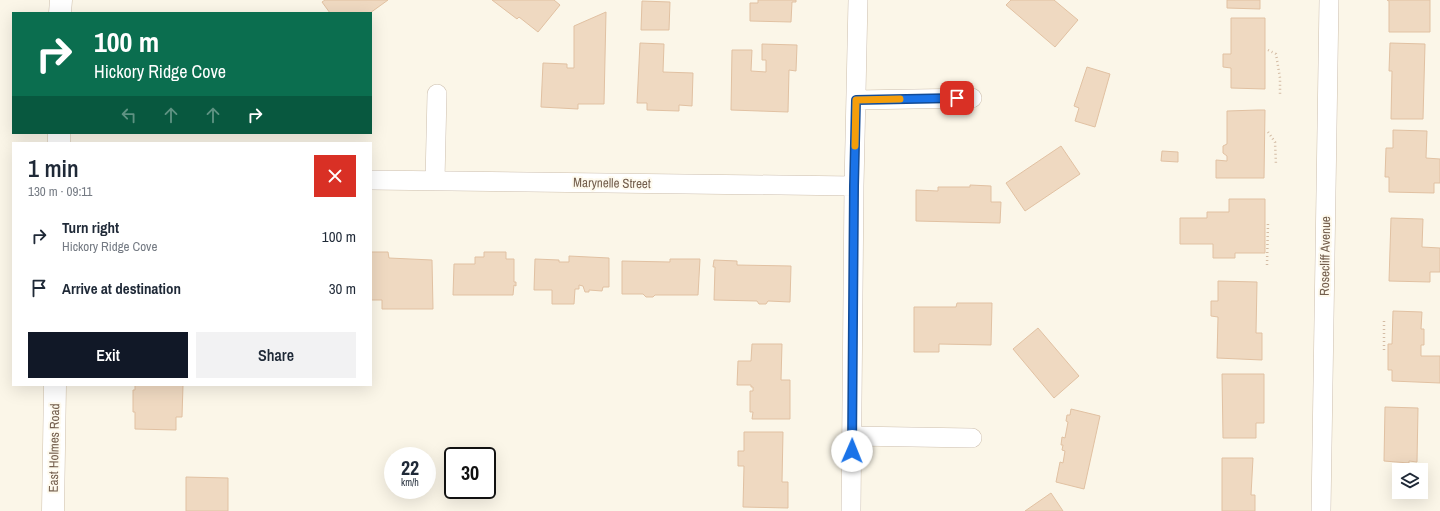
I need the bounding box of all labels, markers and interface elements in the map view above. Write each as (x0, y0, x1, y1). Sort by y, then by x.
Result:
text: 100 m (94, 23, 159, 61)
icon: right (28, 28, 80, 80)
text: Hickory Ridge Cove (94, 59, 226, 84)
pin (940, 81, 974, 115)
icon: arrive (946, 87, 968, 109)
icon: left (118, 104, 140, 126)
icon: ahead (160, 104, 182, 126)
icon: ahead (202, 104, 224, 126)
icon: right (244, 104, 266, 126)
text: 1 min (28, 152, 79, 184)
button: close (314, 155, 356, 197)
street label: Marynelle Street (573, 174, 651, 192)
text: 130 m · 09:11 (28, 183, 92, 200)
street label: Rosecliff Avenue (1316, 216, 1334, 296)
text: Turn right (62, 217, 119, 238)
icon: right (28, 225, 50, 247)
text: 100 m (322, 226, 356, 247)
text: Hickory Ridge Cove (62, 238, 157, 255)
icon: arrive (28, 277, 50, 299)
text: Arrive at destination (62, 278, 181, 299)
text: 30 m (329, 278, 356, 299)
button: Exit (28, 332, 188, 378)
button: Share (196, 332, 356, 378)
street label: East Holmes Road (45, 403, 63, 493)
position arrow (831, 430, 873, 472)
speed limit sign: 30 (444, 447, 496, 499)
text: 22 (401, 454, 419, 481)
map controls (1392, 463, 1428, 499)
button: layers (1392, 463, 1428, 499)
text: km/h (401, 476, 419, 489)

